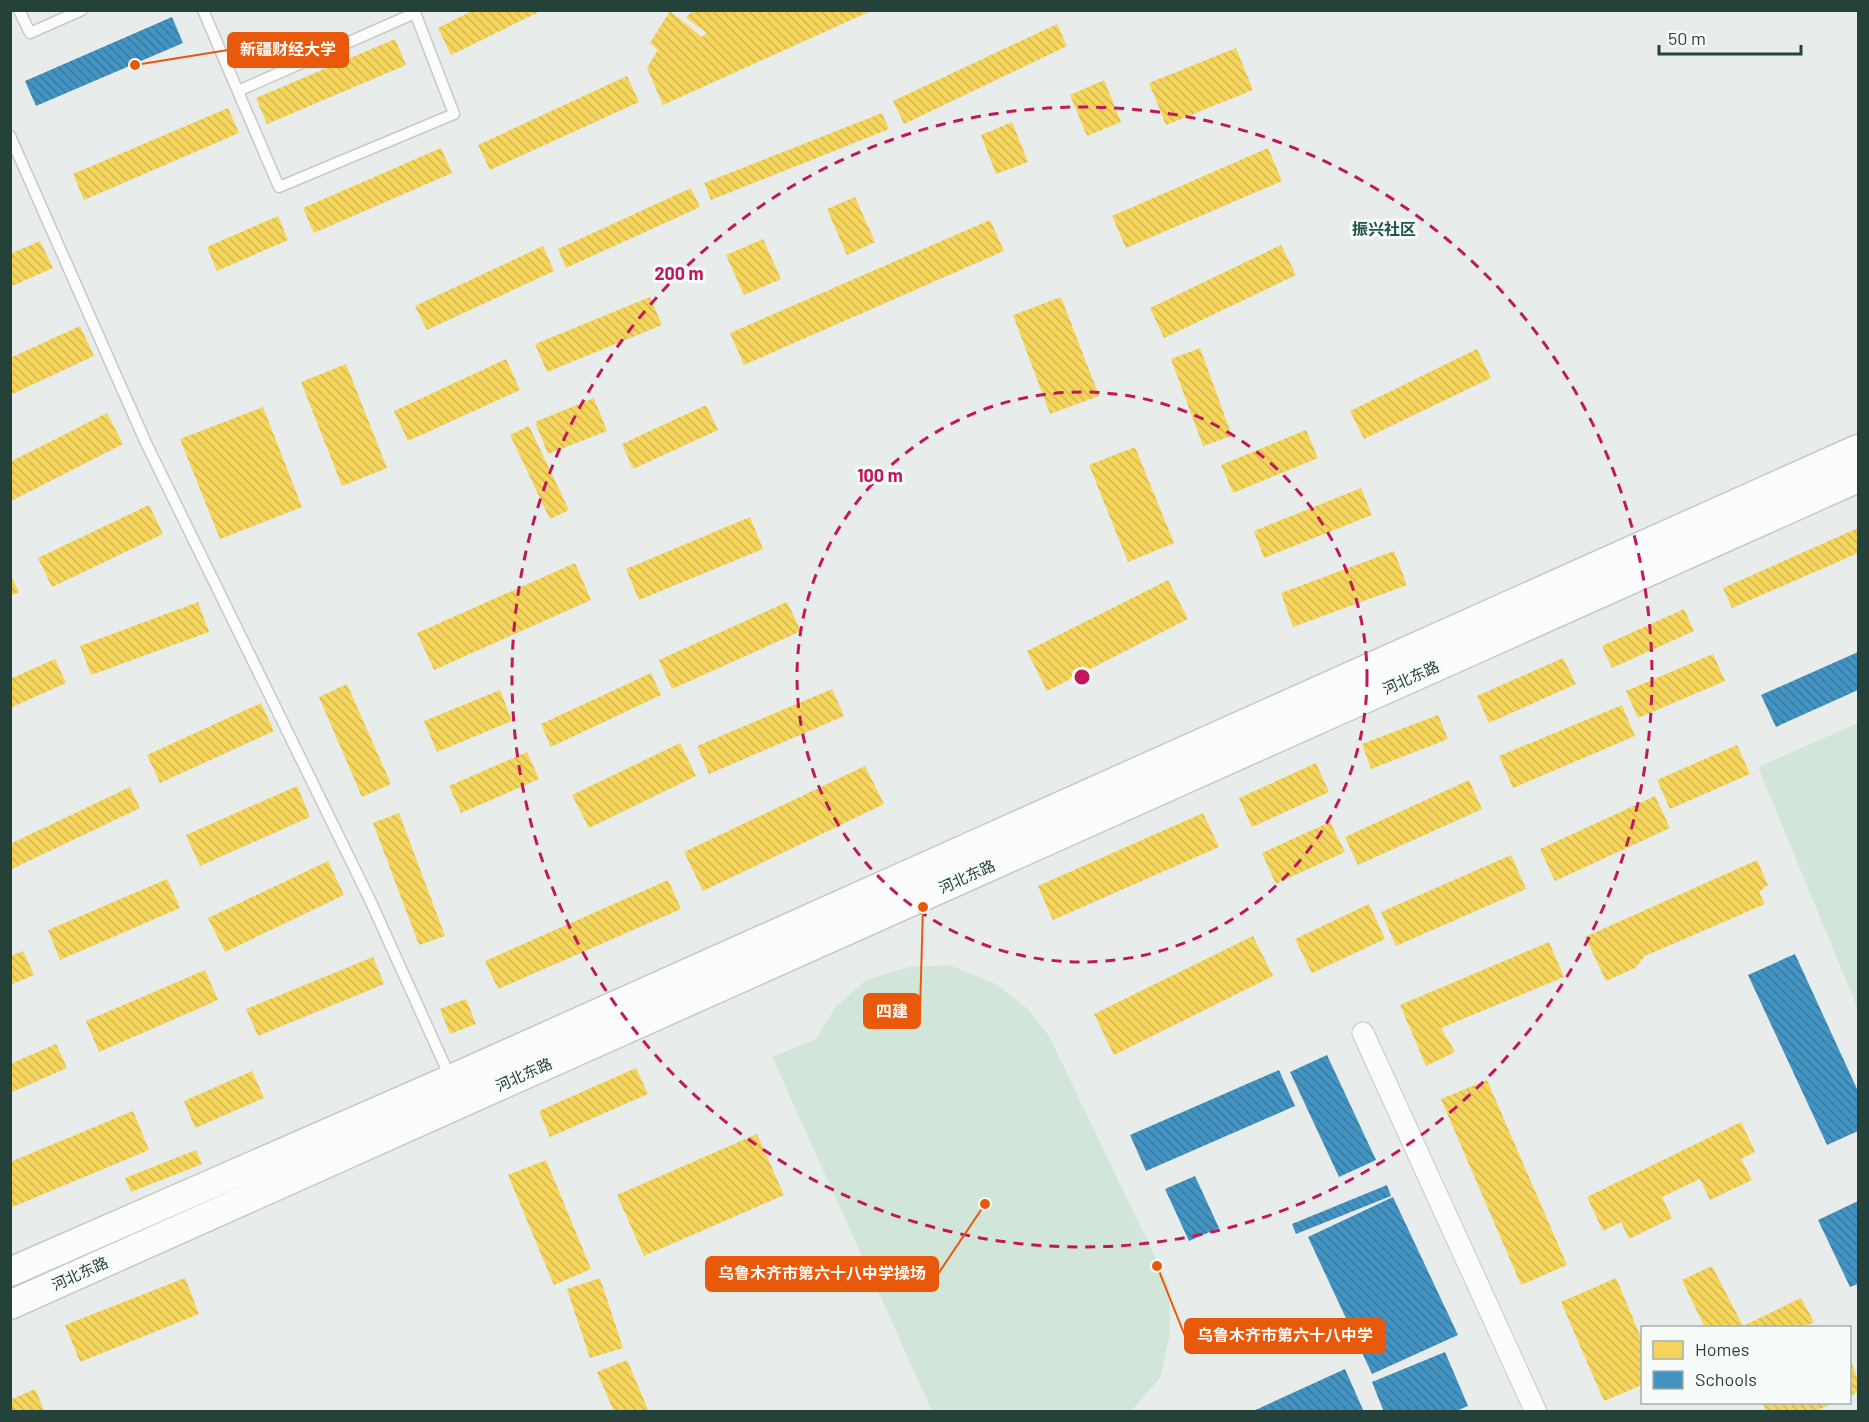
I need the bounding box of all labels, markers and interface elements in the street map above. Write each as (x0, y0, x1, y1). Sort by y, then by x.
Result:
scale bar (1659, 18, 1802, 56)
text: 50 m (1668, 27, 1706, 49)
callout: 新疆财经大学 (228, 33, 348, 67)
text: 新疆财经大学 (240, 39, 336, 58)
district label: 振兴社区 (1352, 219, 1416, 238)
text: 200 m (654, 262, 704, 284)
text: 100 m (857, 464, 903, 486)
street label: 河北东路 (1380, 657, 1442, 698)
centre of rings (1072, 667, 1092, 687)
street label: 河北东路 (936, 856, 998, 897)
callout: 四建 (864, 994, 920, 1028)
text: 四建 (876, 1001, 908, 1020)
street label: 河北东路 (493, 1054, 555, 1095)
street label: 河北东路 (49, 1253, 111, 1294)
callout: 乌鲁木齐市第六十八中学操场 (706, 1257, 938, 1291)
text: 乌鲁木齐市第六十八中学操场 (718, 1263, 926, 1282)
callout: 乌鲁木齐市第六十八中学 (1185, 1319, 1385, 1353)
text: 乌鲁木齐市第六十八中学 (1197, 1325, 1373, 1344)
legend (1641, 1326, 1851, 1404)
text: Homes (1695, 1338, 1749, 1360)
text: Schools (1695, 1368, 1757, 1390)

